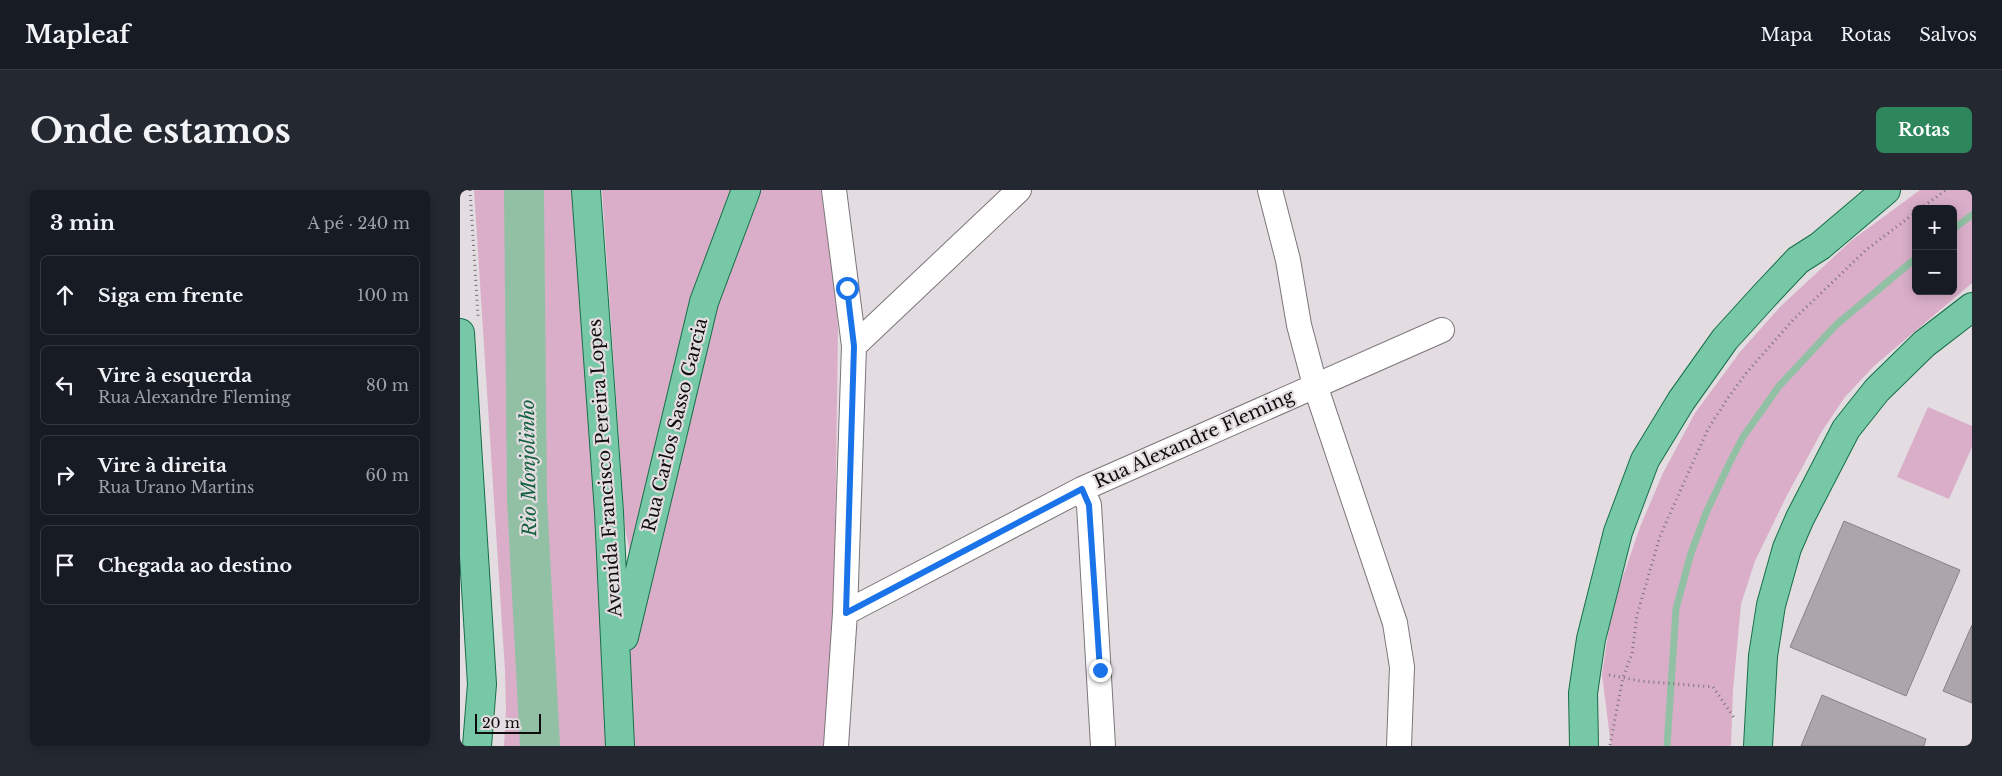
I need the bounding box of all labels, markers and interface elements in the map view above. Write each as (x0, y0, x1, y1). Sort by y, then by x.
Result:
text: Mapleaf (25, 20, 130, 49)
text: Mapa (1761, 24, 1812, 46)
text: Rotas (1840, 24, 1891, 46)
text: Salvos (1919, 24, 1977, 46)
button: Rotas (1876, 107, 1972, 153)
text: Onde estamos (30, 109, 291, 152)
map controls (1912, 205, 1957, 295)
button: + (1912, 205, 1957, 250)
text: 3 min (50, 210, 115, 236)
text: A pé · 240 m (308, 213, 410, 233)
button: − (1912, 250, 1957, 295)
route start (836, 277, 859, 300)
icon: ahead (51, 281, 79, 309)
text: Siga em frente (98, 284, 243, 307)
text: 100 m (357, 285, 409, 305)
street label: Rua Carlos Sasso Garcia (638, 316, 712, 534)
street label: Avenida Francisco Pereira Lopes (584, 318, 626, 619)
text: Vire à esquerda (98, 364, 252, 387)
icon: left (51, 371, 79, 399)
text: 80 m (366, 375, 409, 395)
street label: Rua Alexandre Fleming (1091, 385, 1298, 493)
text: Rua Alexandre Fleming (98, 387, 291, 407)
water label: Rio Monjolinho (516, 399, 541, 538)
text: Vire à direita (98, 454, 227, 477)
icon: right (51, 461, 79, 489)
text: 60 m (366, 465, 409, 485)
text: Rua Urano Martins (98, 477, 254, 497)
icon: arrive (51, 551, 79, 579)
text: Chegada ao destino (98, 554, 292, 577)
route end (1089, 659, 1112, 682)
scale bar (475, 711, 541, 734)
text: 20 m (482, 714, 520, 732)

